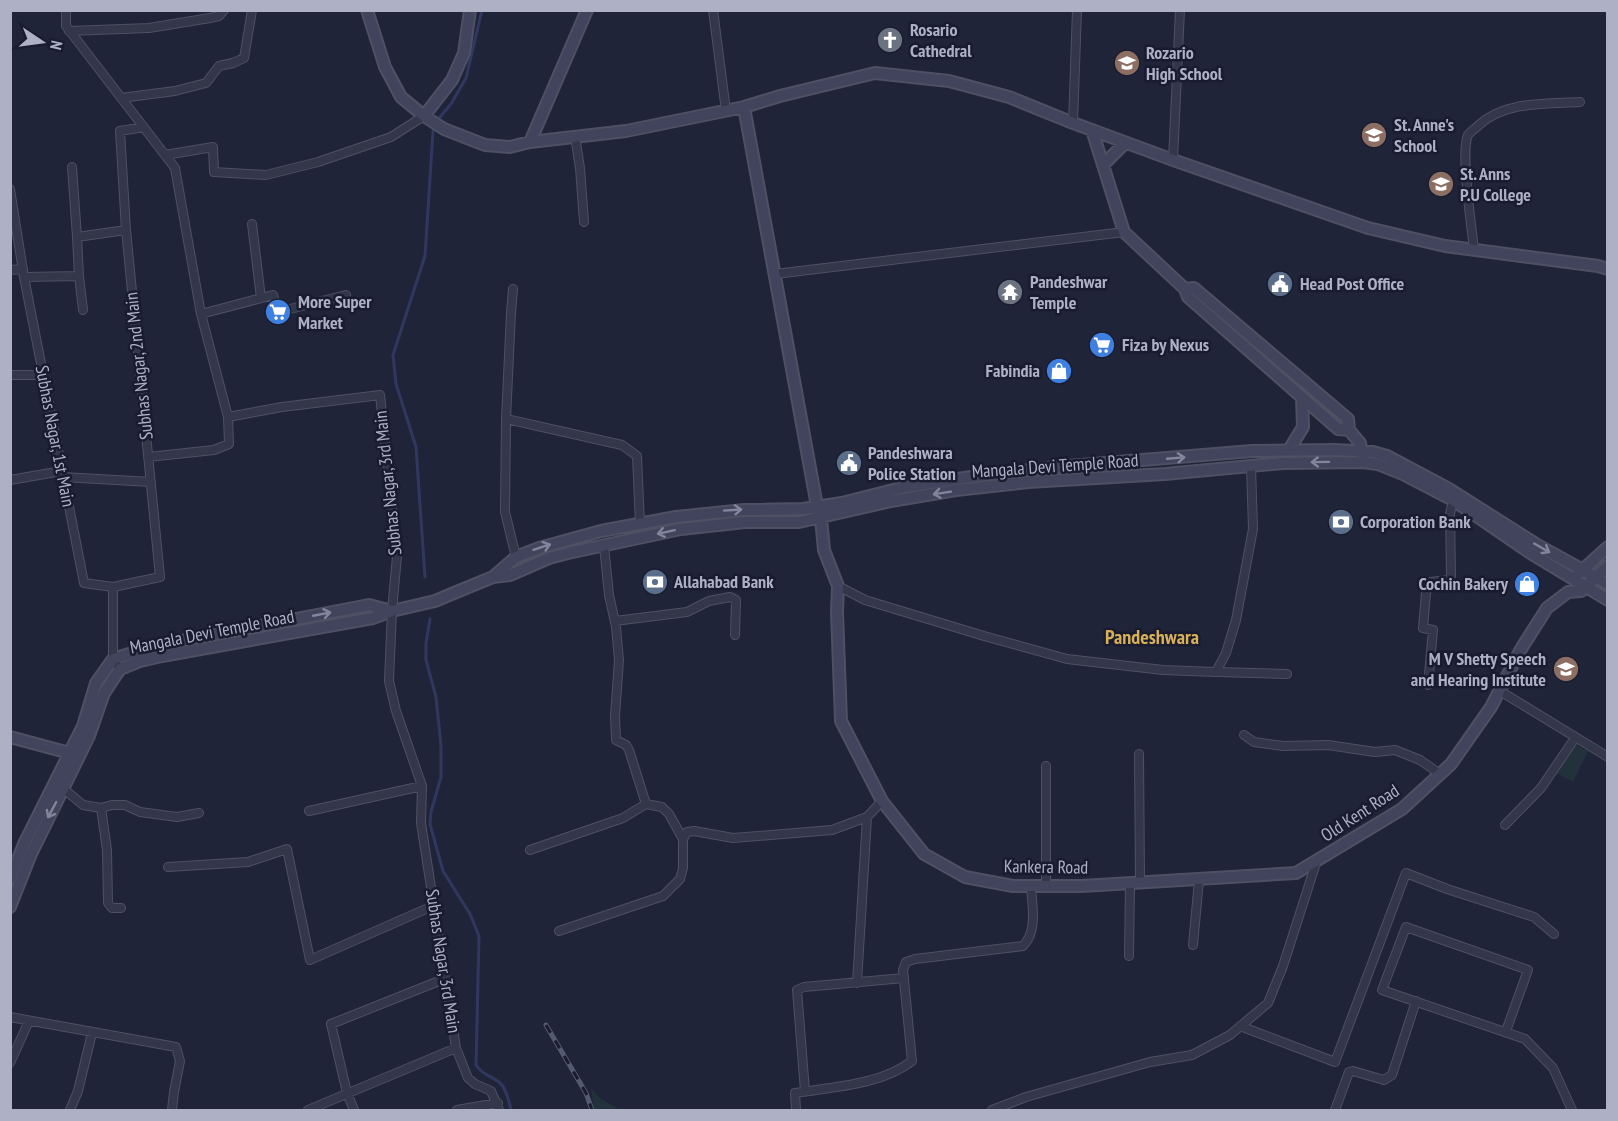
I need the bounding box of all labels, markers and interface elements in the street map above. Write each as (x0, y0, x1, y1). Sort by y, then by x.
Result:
north arrow (12, 12, 72, 72)
place label: Rosario Cathedral (910, 18, 972, 62)
church icon: Rosario Cathedral (875, 25, 905, 55)
text: N (46, 39, 67, 52)
place label: Rozario High School (1146, 41, 1223, 85)
school or university icon: Rozario High School (1112, 48, 1142, 78)
place label: St. Anne's School (1394, 113, 1454, 157)
school or university icon: St. Anne's School (1359, 120, 1389, 150)
place label: St. Anns P.U College (1460, 162, 1531, 206)
school or university icon: St. Anns P.U College (1426, 169, 1456, 199)
public building icon: Head Post Office (1265, 269, 1295, 299)
place label: Pandeshwar Temple (1030, 270, 1108, 314)
place label: Head Post Office (1300, 272, 1405, 295)
temple icon: Pandeshwar Temple (995, 277, 1025, 307)
place label: More Super Market (298, 290, 372, 334)
street label: Subhas Nagar, 2nd Main (119, 291, 158, 441)
supermarket icon: More Super Market (263, 297, 293, 327)
supermarket icon: Fiza by Nexus (1087, 330, 1117, 360)
place label: Fiza by Nexus (1122, 333, 1209, 356)
shop icon: Fabindia (1044, 356, 1074, 386)
place label: Fabindia (985, 359, 1040, 382)
street label: Subhas Nagar, 1st Main (31, 363, 80, 509)
street label: Subhas Nagar, 3rd Main (368, 410, 407, 557)
place label: Pandeshwara Police Station (868, 441, 956, 485)
public building icon: Pandeshwara Police Station (834, 448, 864, 478)
street label: Mangala Devi Temple Road (971, 448, 1139, 483)
one-way arrow (1166, 452, 1186, 463)
one-way arrow (1310, 456, 1330, 468)
one-way arrow (932, 487, 952, 498)
one-way arrow (723, 505, 743, 516)
bank icon: Corporation Bank (1326, 507, 1356, 537)
place label: Corporation Bank (1360, 510, 1471, 533)
one-way arrow (657, 526, 676, 538)
one-way arrow (532, 541, 551, 552)
one-way arrow (1533, 542, 1550, 554)
bank icon: Allahabad Bank (640, 567, 670, 597)
shop icon: Cochin Bakery (1512, 569, 1542, 599)
place label: Allahabad Bank (673, 570, 774, 593)
place label: Cochin Bakery (1418, 572, 1509, 595)
street label: Mangala Devi Temple Road (128, 604, 296, 659)
one-way arrow (311, 608, 331, 619)
district label: Pandeshwara (1105, 624, 1199, 650)
place label: M V Shetty Speech and Hearing Institute (1411, 647, 1546, 691)
school or university icon: M V Shetty Speech and Hearing Institute (1551, 654, 1581, 684)
street label: Old Kent Road (1316, 779, 1403, 846)
one-way arrow (46, 801, 58, 818)
street label: Kankera Road (1004, 854, 1088, 879)
street label: Subhas Nagar, 3rd Main (421, 887, 466, 1034)

